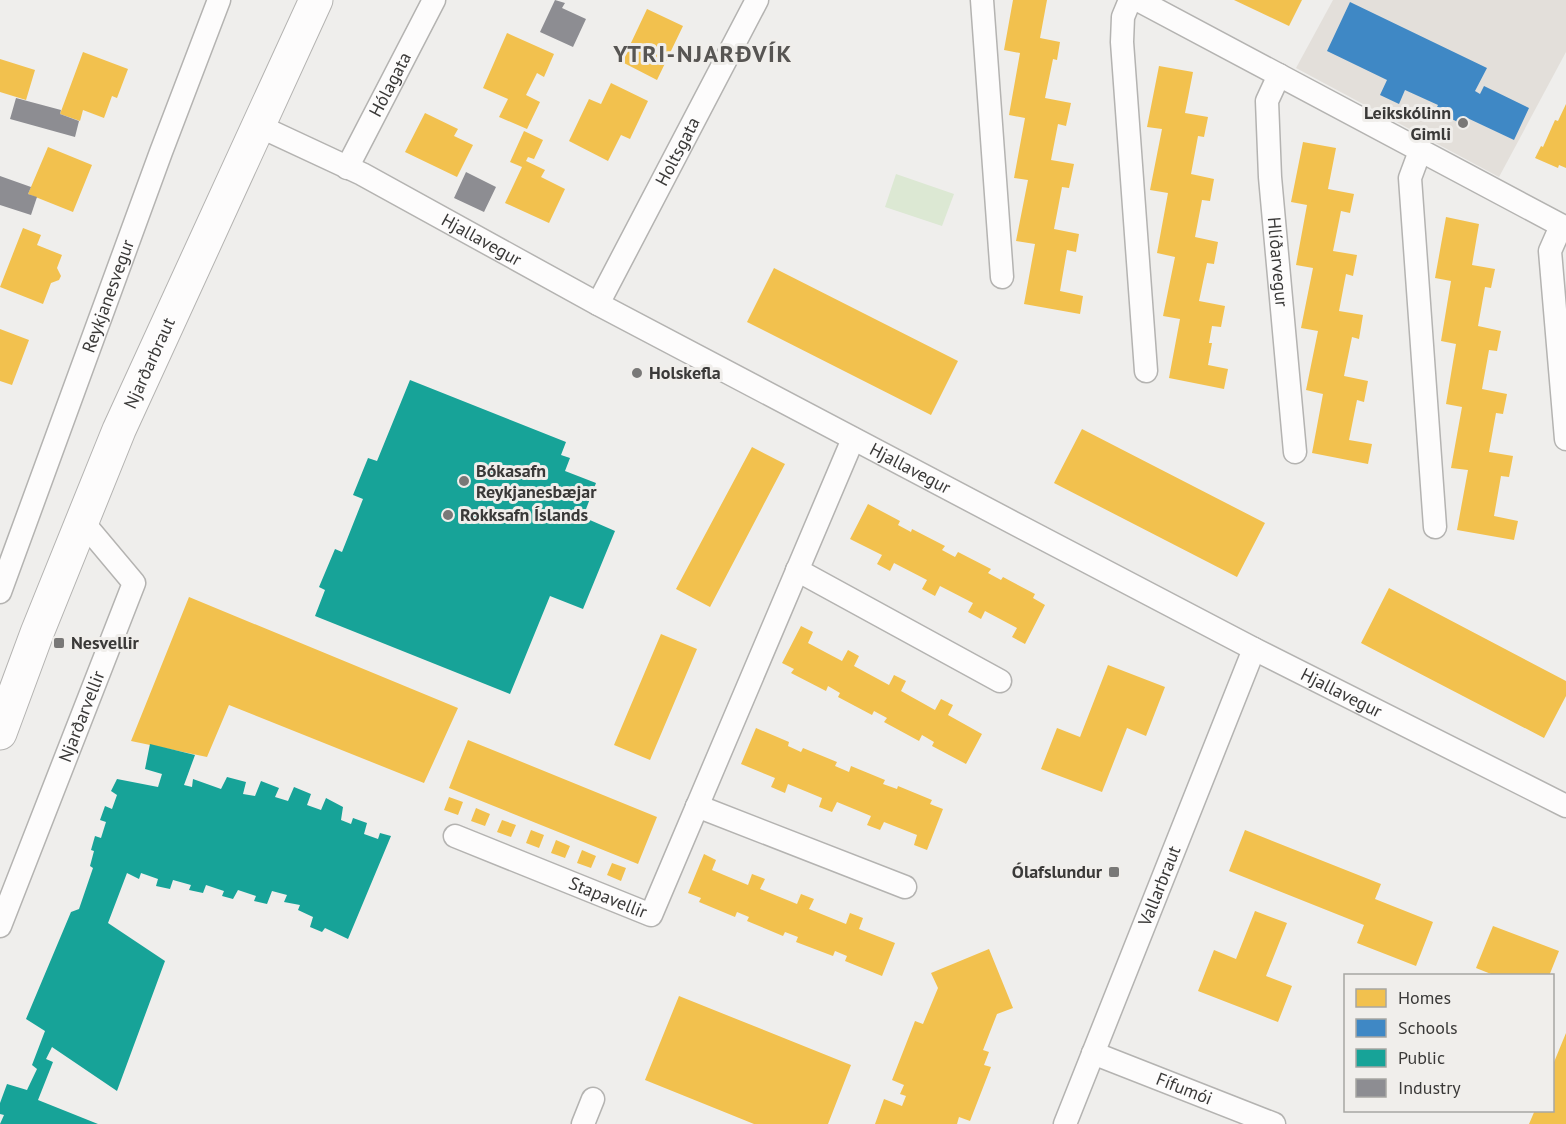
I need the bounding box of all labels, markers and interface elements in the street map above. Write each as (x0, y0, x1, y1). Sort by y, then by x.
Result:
district label: YTRI-NJARÐVÍK (612, 38, 793, 69)
street label: Hólagata (364, 48, 416, 121)
place label: Leikskólinn Gimli (1364, 101, 1451, 145)
street label: Holtsgata (650, 113, 705, 190)
marker: Leikskólinn Gimli (1456, 116, 1470, 130)
street label: Hjallavegur (437, 208, 526, 271)
street label: Hlíðarvegur (1263, 216, 1294, 308)
street label: Reykjanesvegur (77, 236, 139, 356)
street label: Njarðarbraut (118, 314, 180, 412)
place label: Holskefla (649, 361, 721, 384)
marker: Holskefla (630, 366, 644, 380)
street label: Hjallavegur (866, 437, 955, 499)
place label: Bókasafn Reykjanesbæjar (476, 459, 597, 503)
marker: Bókasafn Reykjanesbæjar (457, 474, 471, 488)
place label: Rokksafn Íslands (460, 503, 588, 526)
marker: Rokksafn Íslands (441, 508, 455, 522)
place label: Nesvellir (71, 631, 140, 654)
marker: Nesvellir (52, 636, 66, 650)
street label: Hjallavegur (1297, 662, 1386, 723)
street label: Njarðarvellir (53, 667, 110, 765)
street label: Vallarbraut (1133, 842, 1185, 930)
place label: Ólafslundur (1012, 860, 1103, 883)
marker: Ólafslundur (1107, 865, 1121, 879)
street label: Stapavellir (566, 871, 651, 923)
legend (1344, 974, 1554, 1112)
text: Homes (1398, 986, 1451, 1009)
text: Schools (1398, 1016, 1458, 1039)
text: Public (1398, 1046, 1445, 1069)
street label: Fífumói (1153, 1067, 1216, 1110)
text: Industry (1398, 1076, 1461, 1099)

